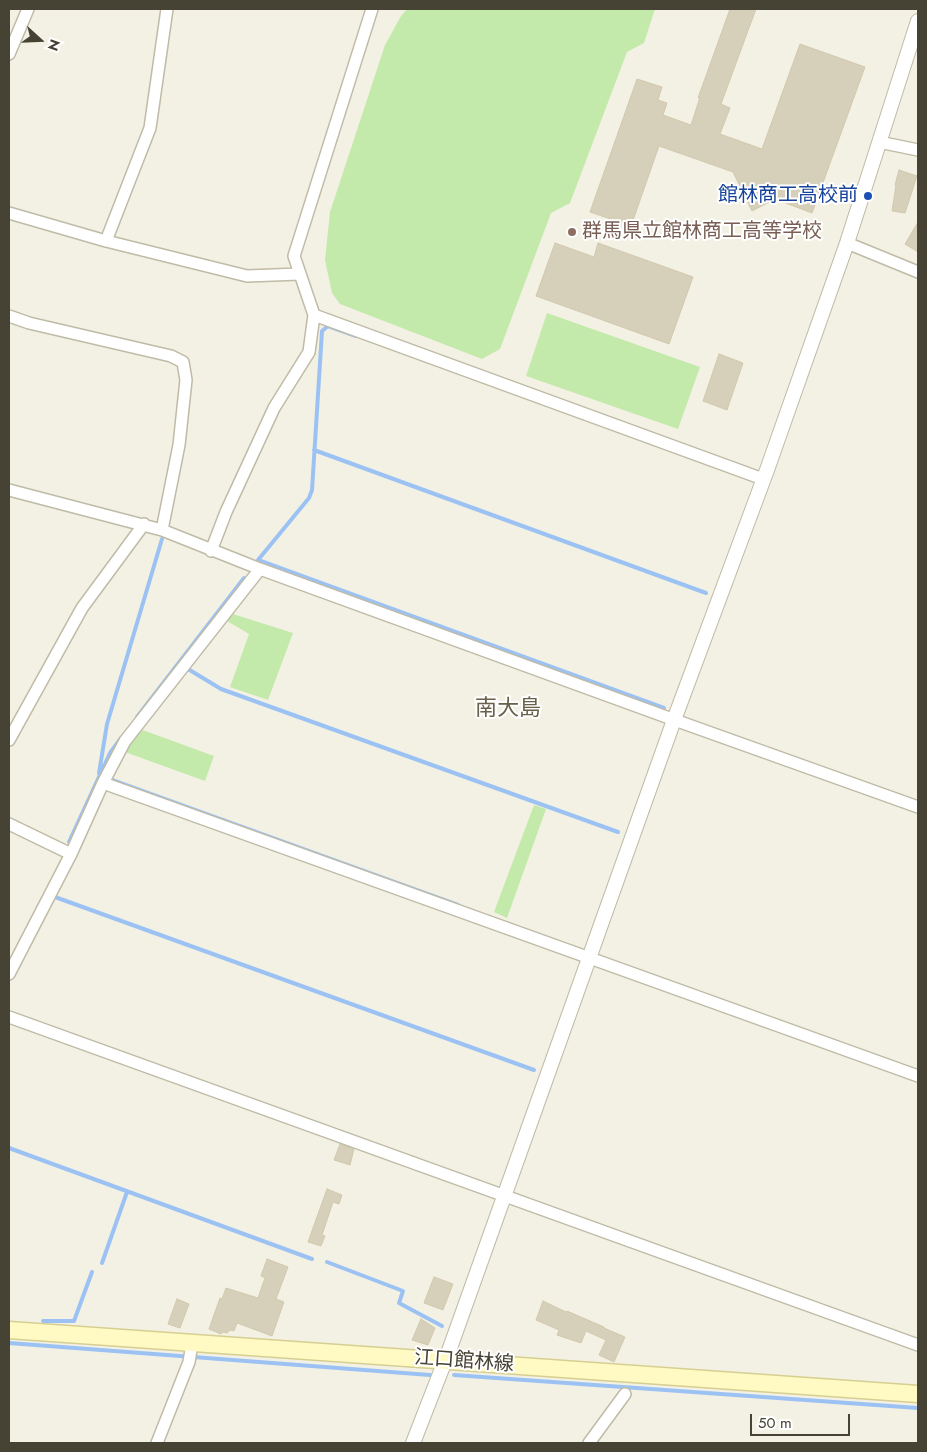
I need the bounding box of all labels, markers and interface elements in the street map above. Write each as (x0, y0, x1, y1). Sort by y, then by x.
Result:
north arrow (15, 15, 65, 65)
text: N (43, 36, 65, 54)
place label: 館林商工高校前 (718, 184, 858, 208)
marker: 館林商工高校前 (862, 190, 874, 202)
place label: 群馬県立館林商工高等学校 (582, 220, 822, 244)
marker: 群馬県立館林商工高等学校 (566, 226, 578, 238)
district label: 南大島 (475, 697, 541, 723)
street label: 江口館林線 (413, 1347, 515, 1377)
scale bar (752, 1404, 852, 1436)
text: 50 m (758, 1412, 792, 1434)

